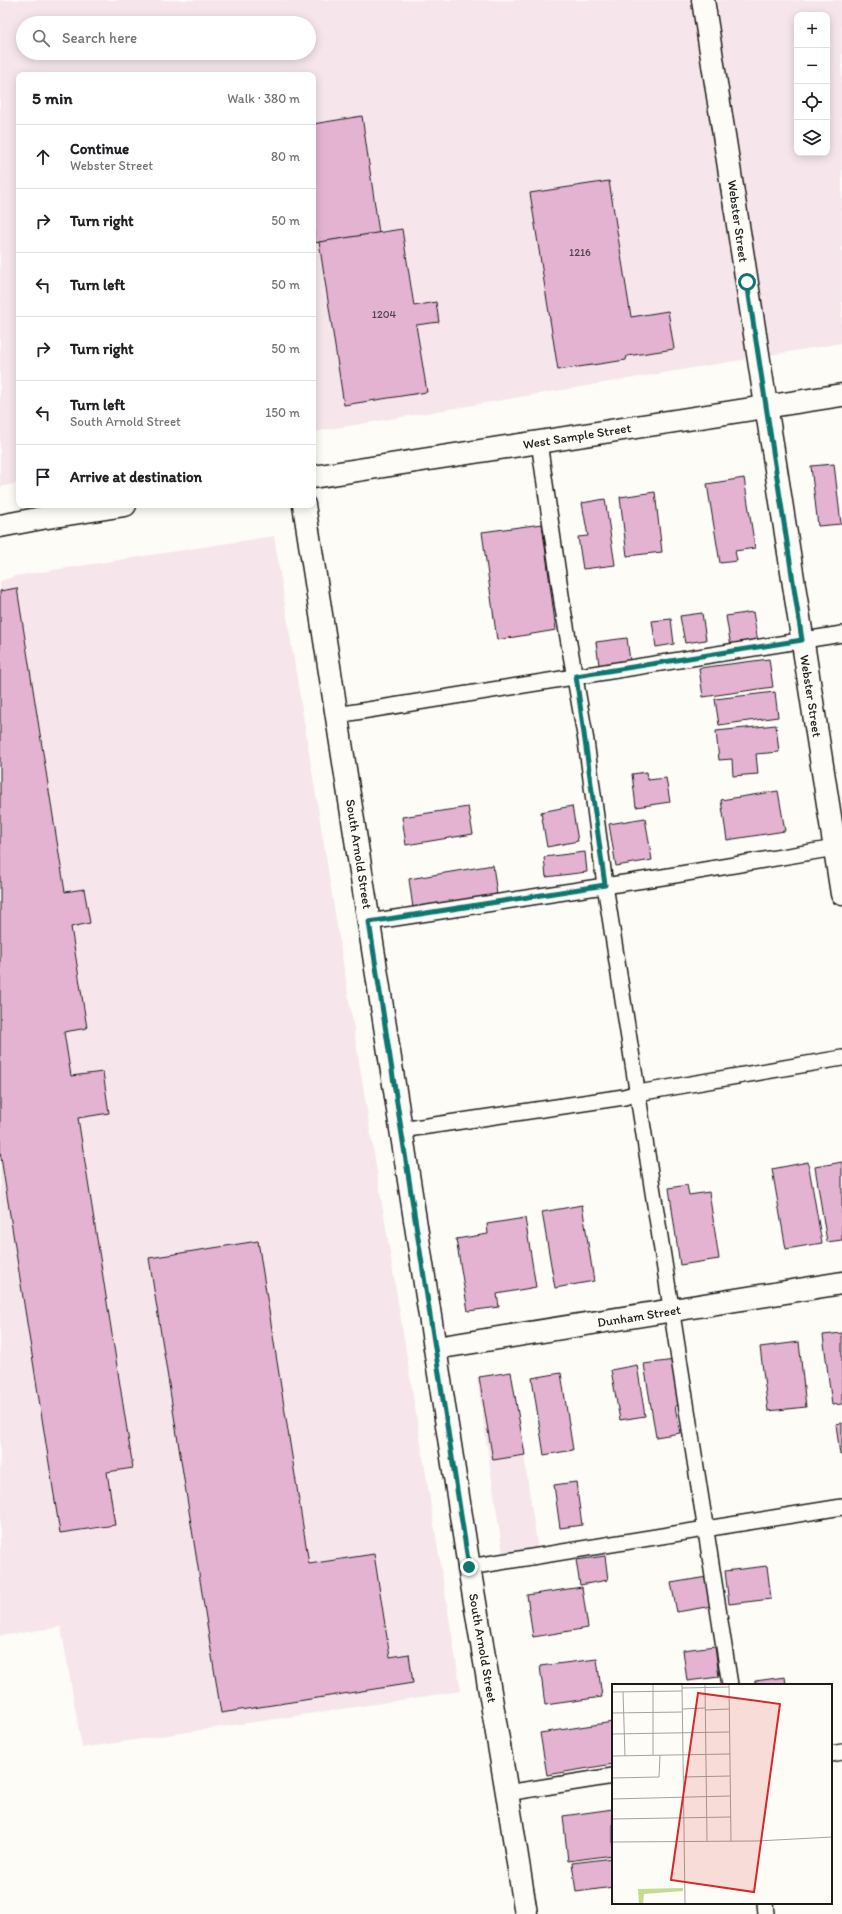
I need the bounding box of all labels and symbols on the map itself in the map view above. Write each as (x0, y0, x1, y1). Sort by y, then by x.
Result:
street label: Webster Street (725, 179, 751, 263)
house number: 1216 (569, 246, 591, 259)
route start (738, 273, 756, 291)
house number: 1204 (372, 308, 397, 321)
street label: West Sample Street (522, 420, 632, 452)
street label: Webster Street (797, 654, 825, 738)
street label: South Arnold Street (343, 798, 375, 910)
street label: Dunham Street (596, 1302, 682, 1330)
route end (460, 1558, 478, 1576)
street label: South Arnold Street (466, 1592, 500, 1704)
inset map (612, 1684, 832, 1904)

